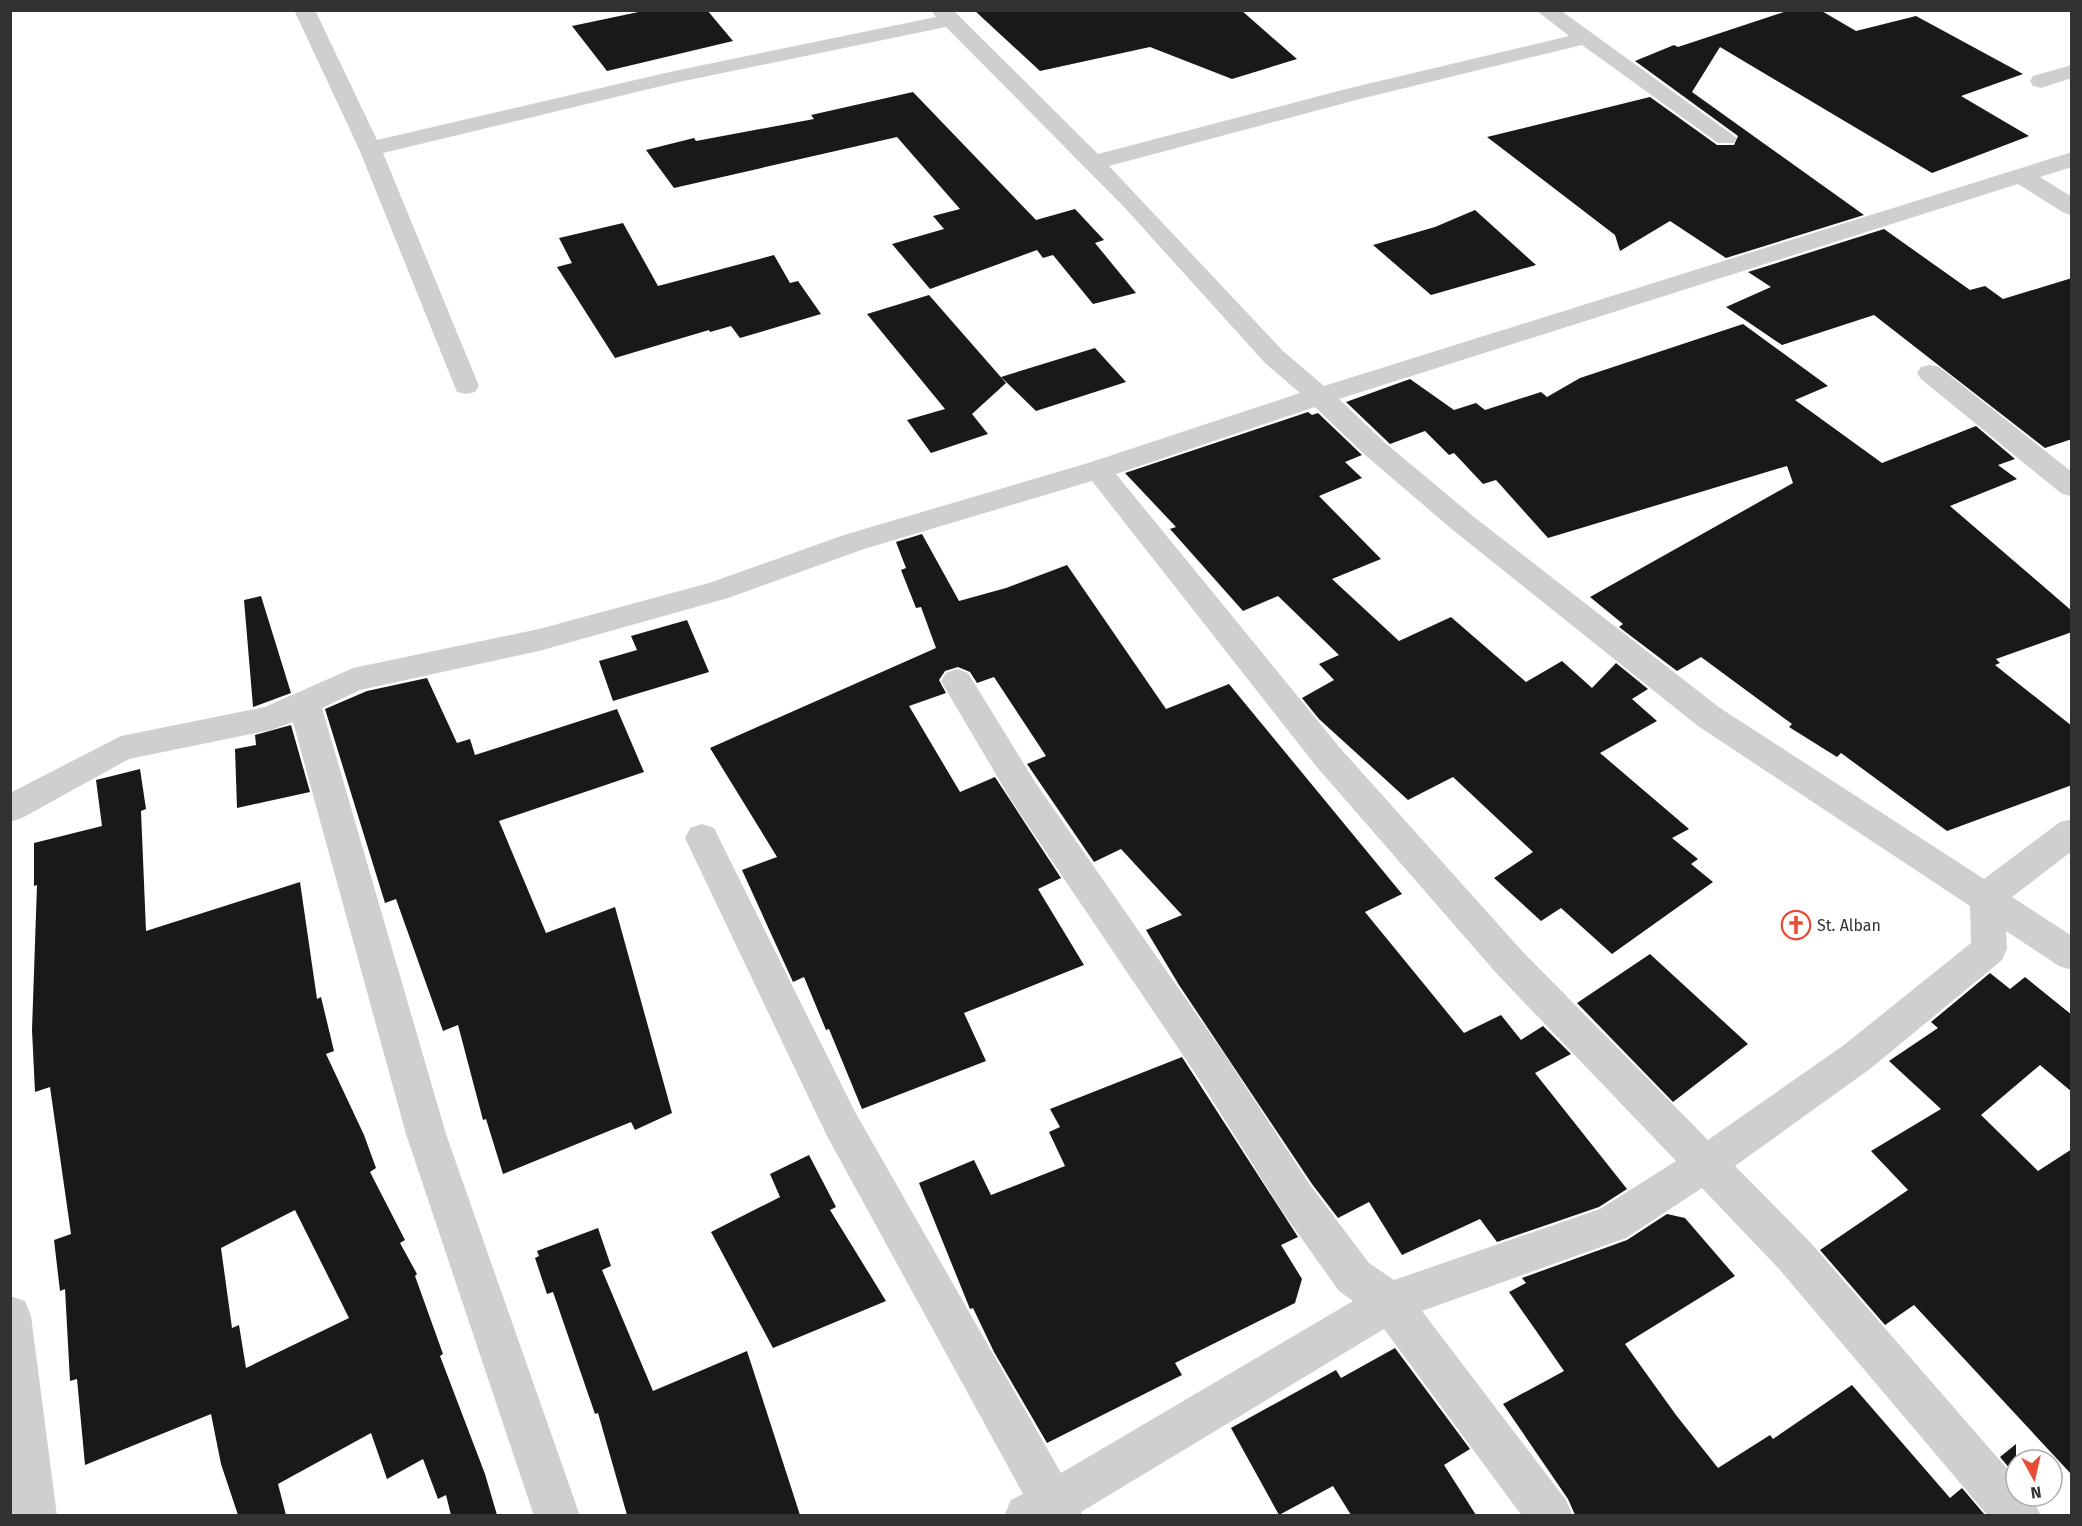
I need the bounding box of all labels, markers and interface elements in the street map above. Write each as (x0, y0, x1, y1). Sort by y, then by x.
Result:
church icon: St. Alban (1780, 909, 1812, 941)
place label: St. Alban (1817, 916, 1881, 935)
north arrow (2004, 1448, 2064, 1508)
text: N (2029, 1482, 2043, 1503)

